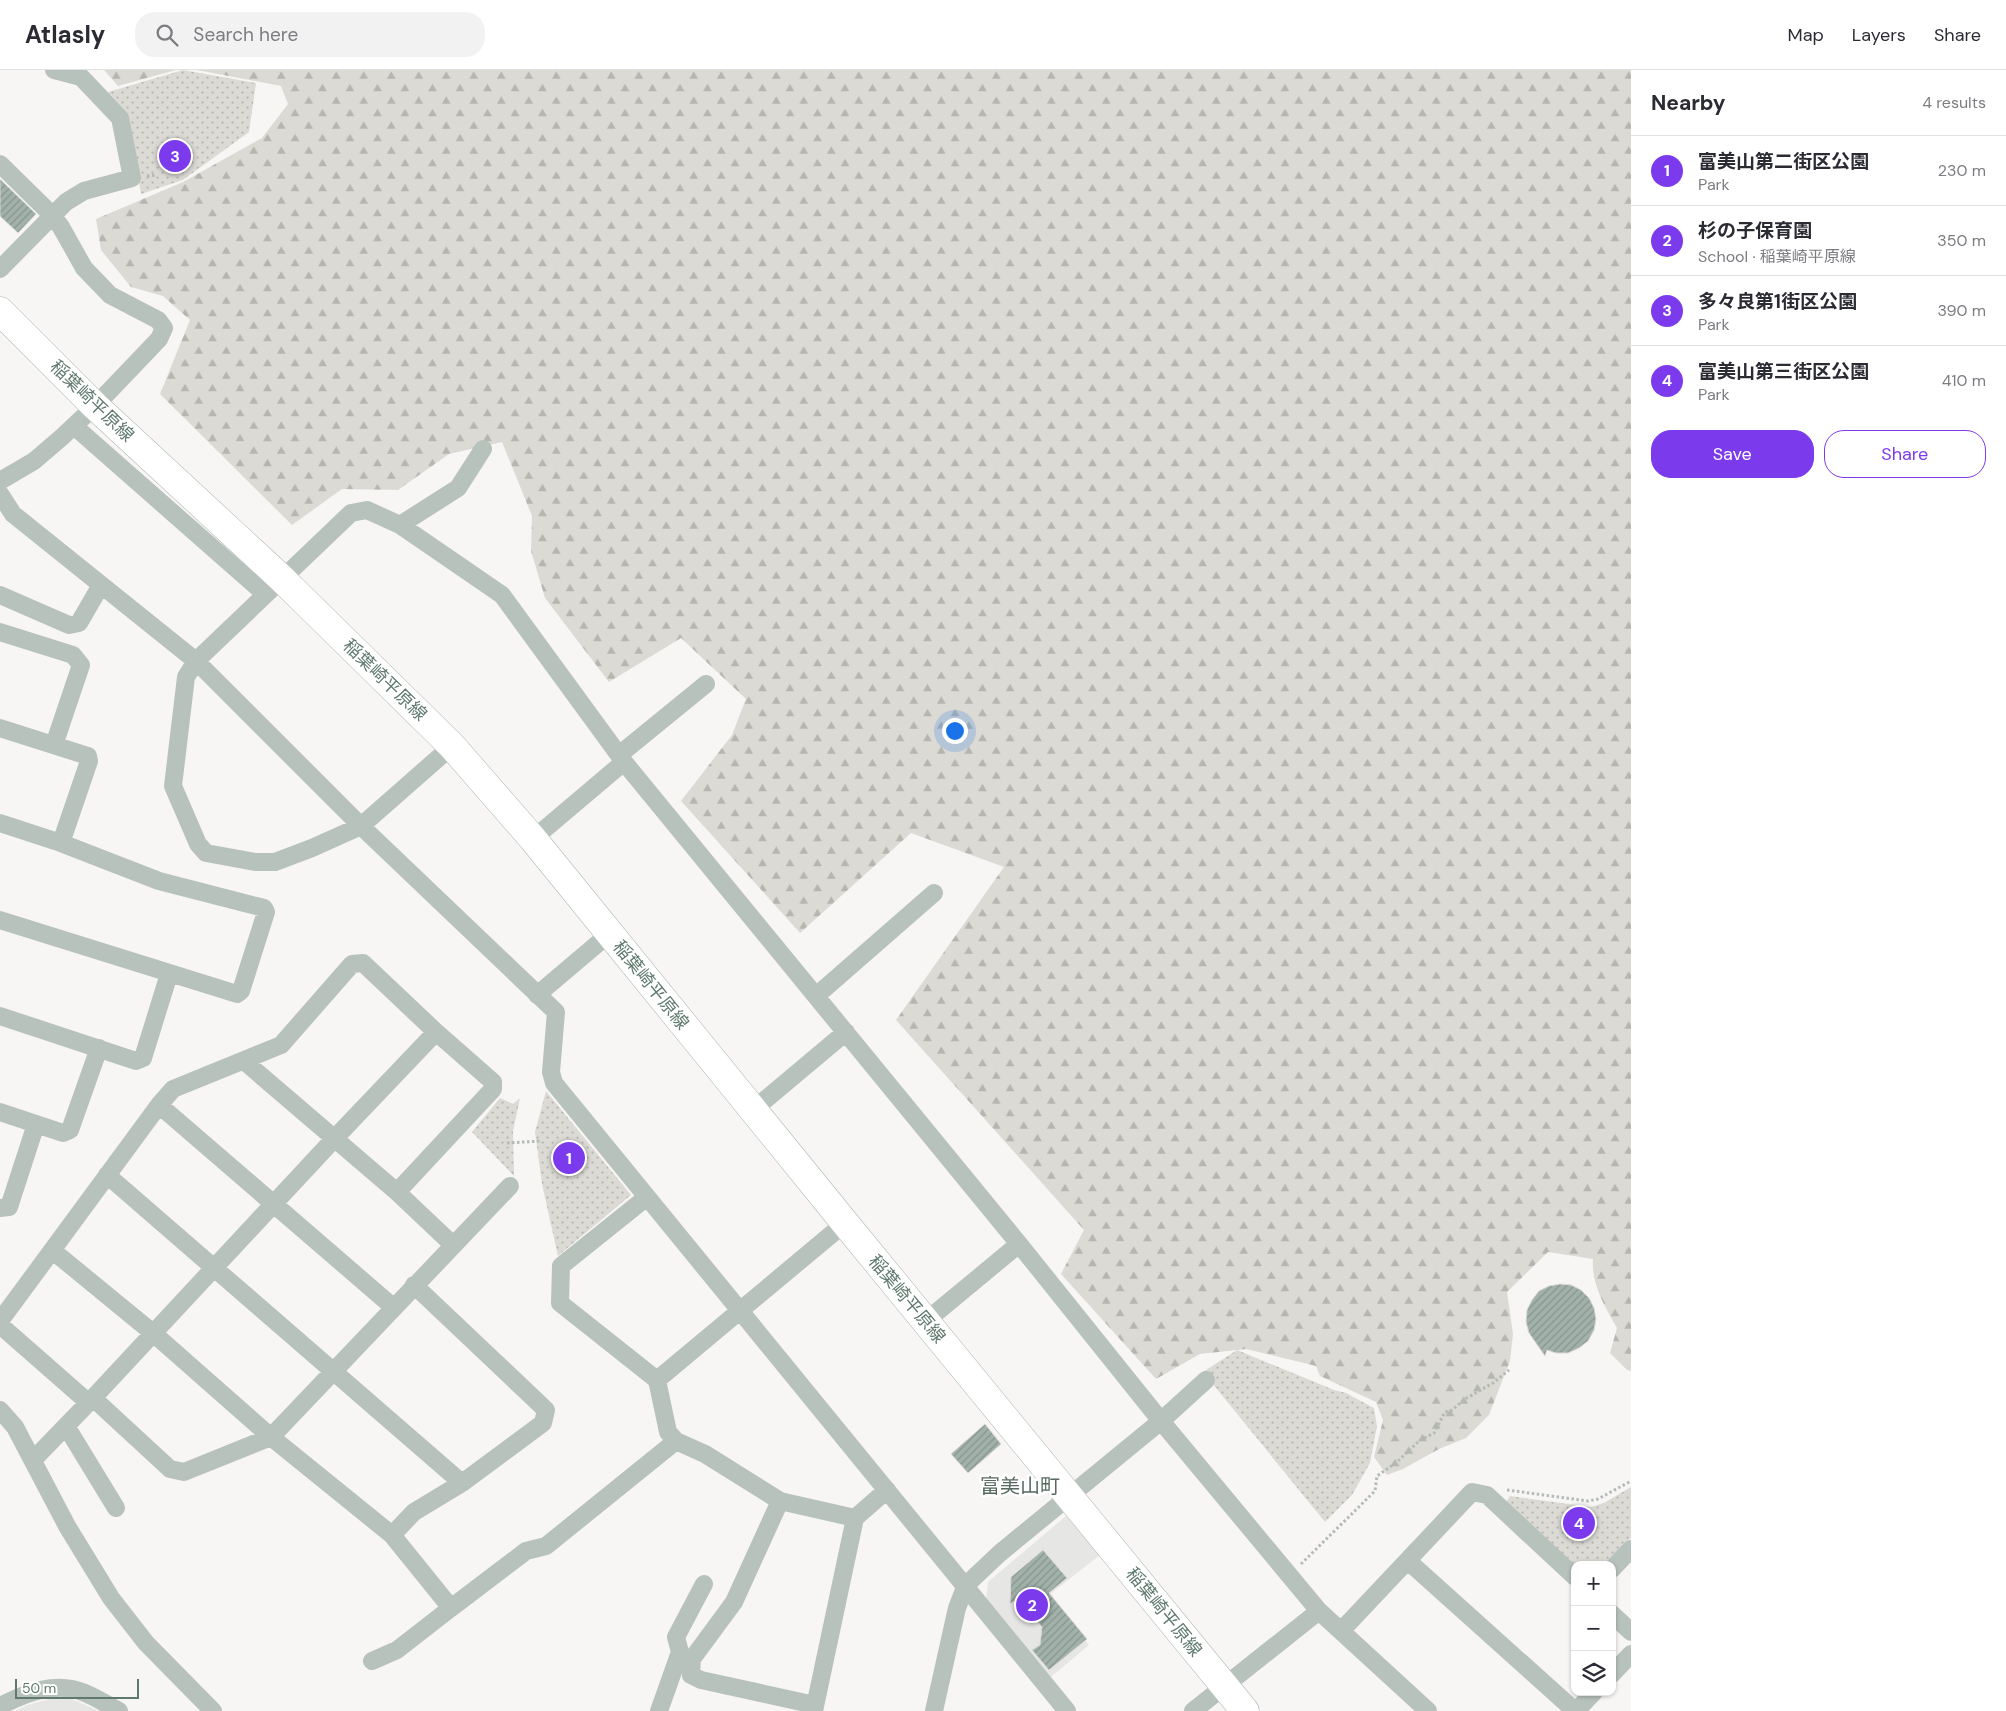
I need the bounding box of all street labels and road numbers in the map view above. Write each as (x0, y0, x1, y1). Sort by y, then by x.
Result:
street label: 稲葉崎平原線 (45, 355, 139, 447)
street label: 稲葉崎平原線 (338, 634, 432, 726)
street label: 稲葉崎平原線 (608, 935, 694, 1035)
street label: 稲葉崎平原線 (863, 1250, 951, 1348)
street label: 稲葉崎平原線 (1121, 1562, 1207, 1662)

